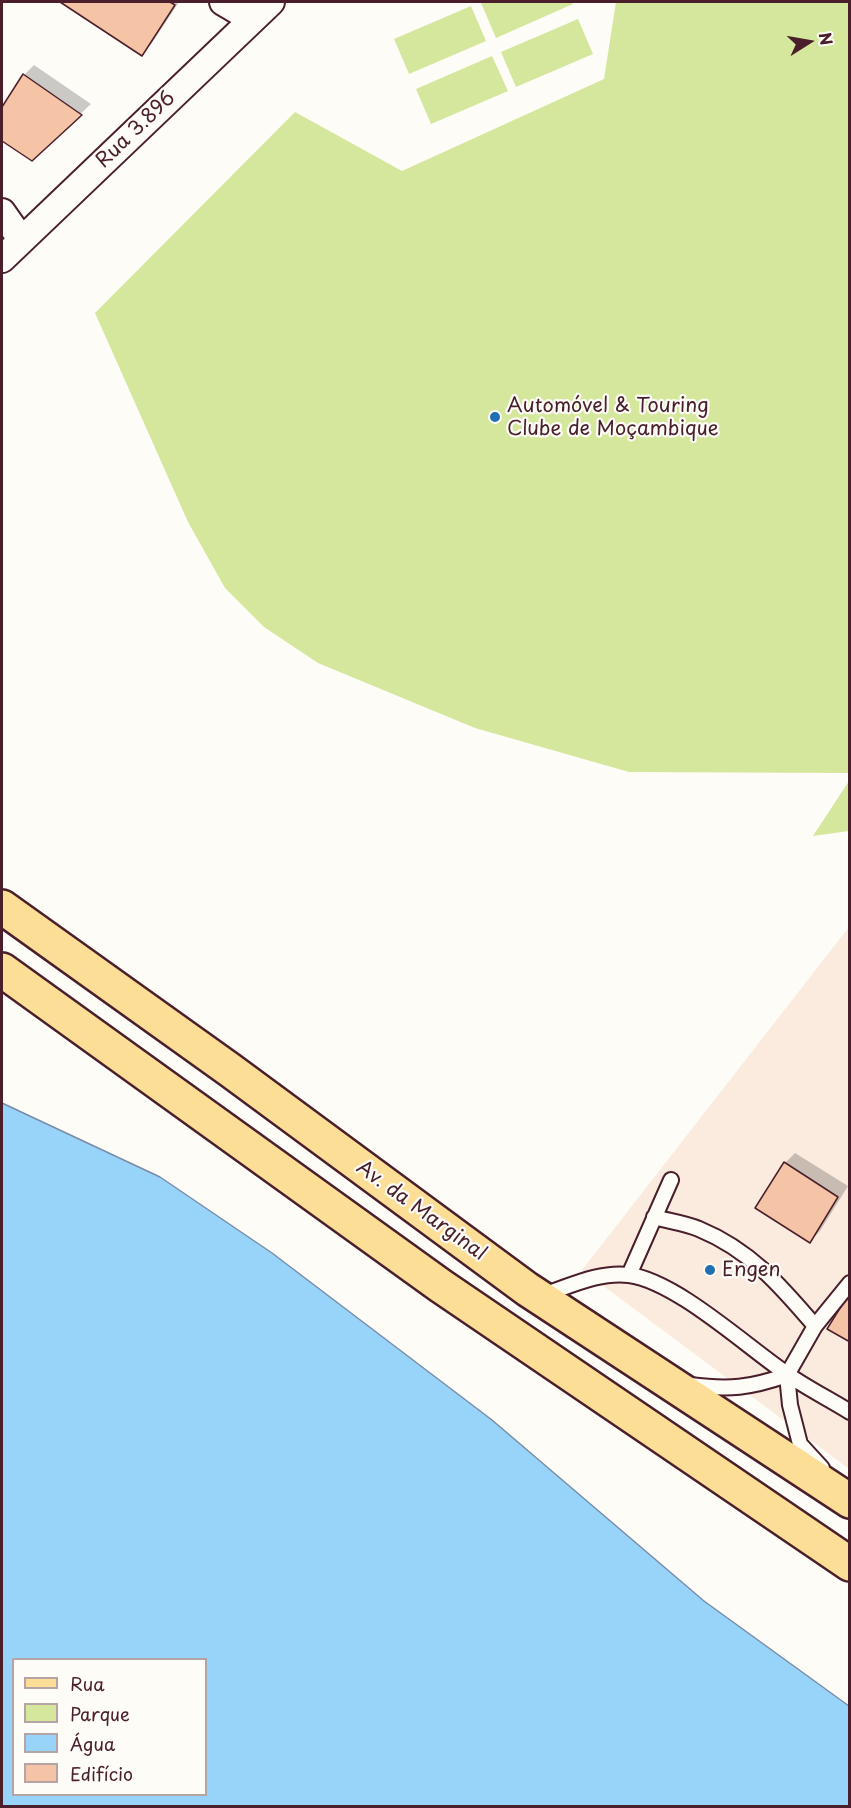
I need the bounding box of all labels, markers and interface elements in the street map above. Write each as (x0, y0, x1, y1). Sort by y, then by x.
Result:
north arrow (779, 12, 839, 72)
text: N (814, 30, 840, 47)
street label: Rua 3.896 (92, 87, 180, 173)
place label: Automóvel & Touring Clube de Moçambique (507, 394, 719, 441)
marker: Automóvel & Touring Clube de Moçambique (488, 410, 502, 424)
street label: Av. da Marginal (351, 1156, 491, 1266)
place label: Engen (722, 1258, 780, 1282)
marker: Engen (703, 1263, 717, 1277)
legend (12, 1658, 207, 1796)
text: Rua (70, 1670, 105, 1697)
text: Parque (70, 1700, 130, 1727)
text: Água (70, 1730, 115, 1757)
text: Edifício (70, 1760, 133, 1787)

